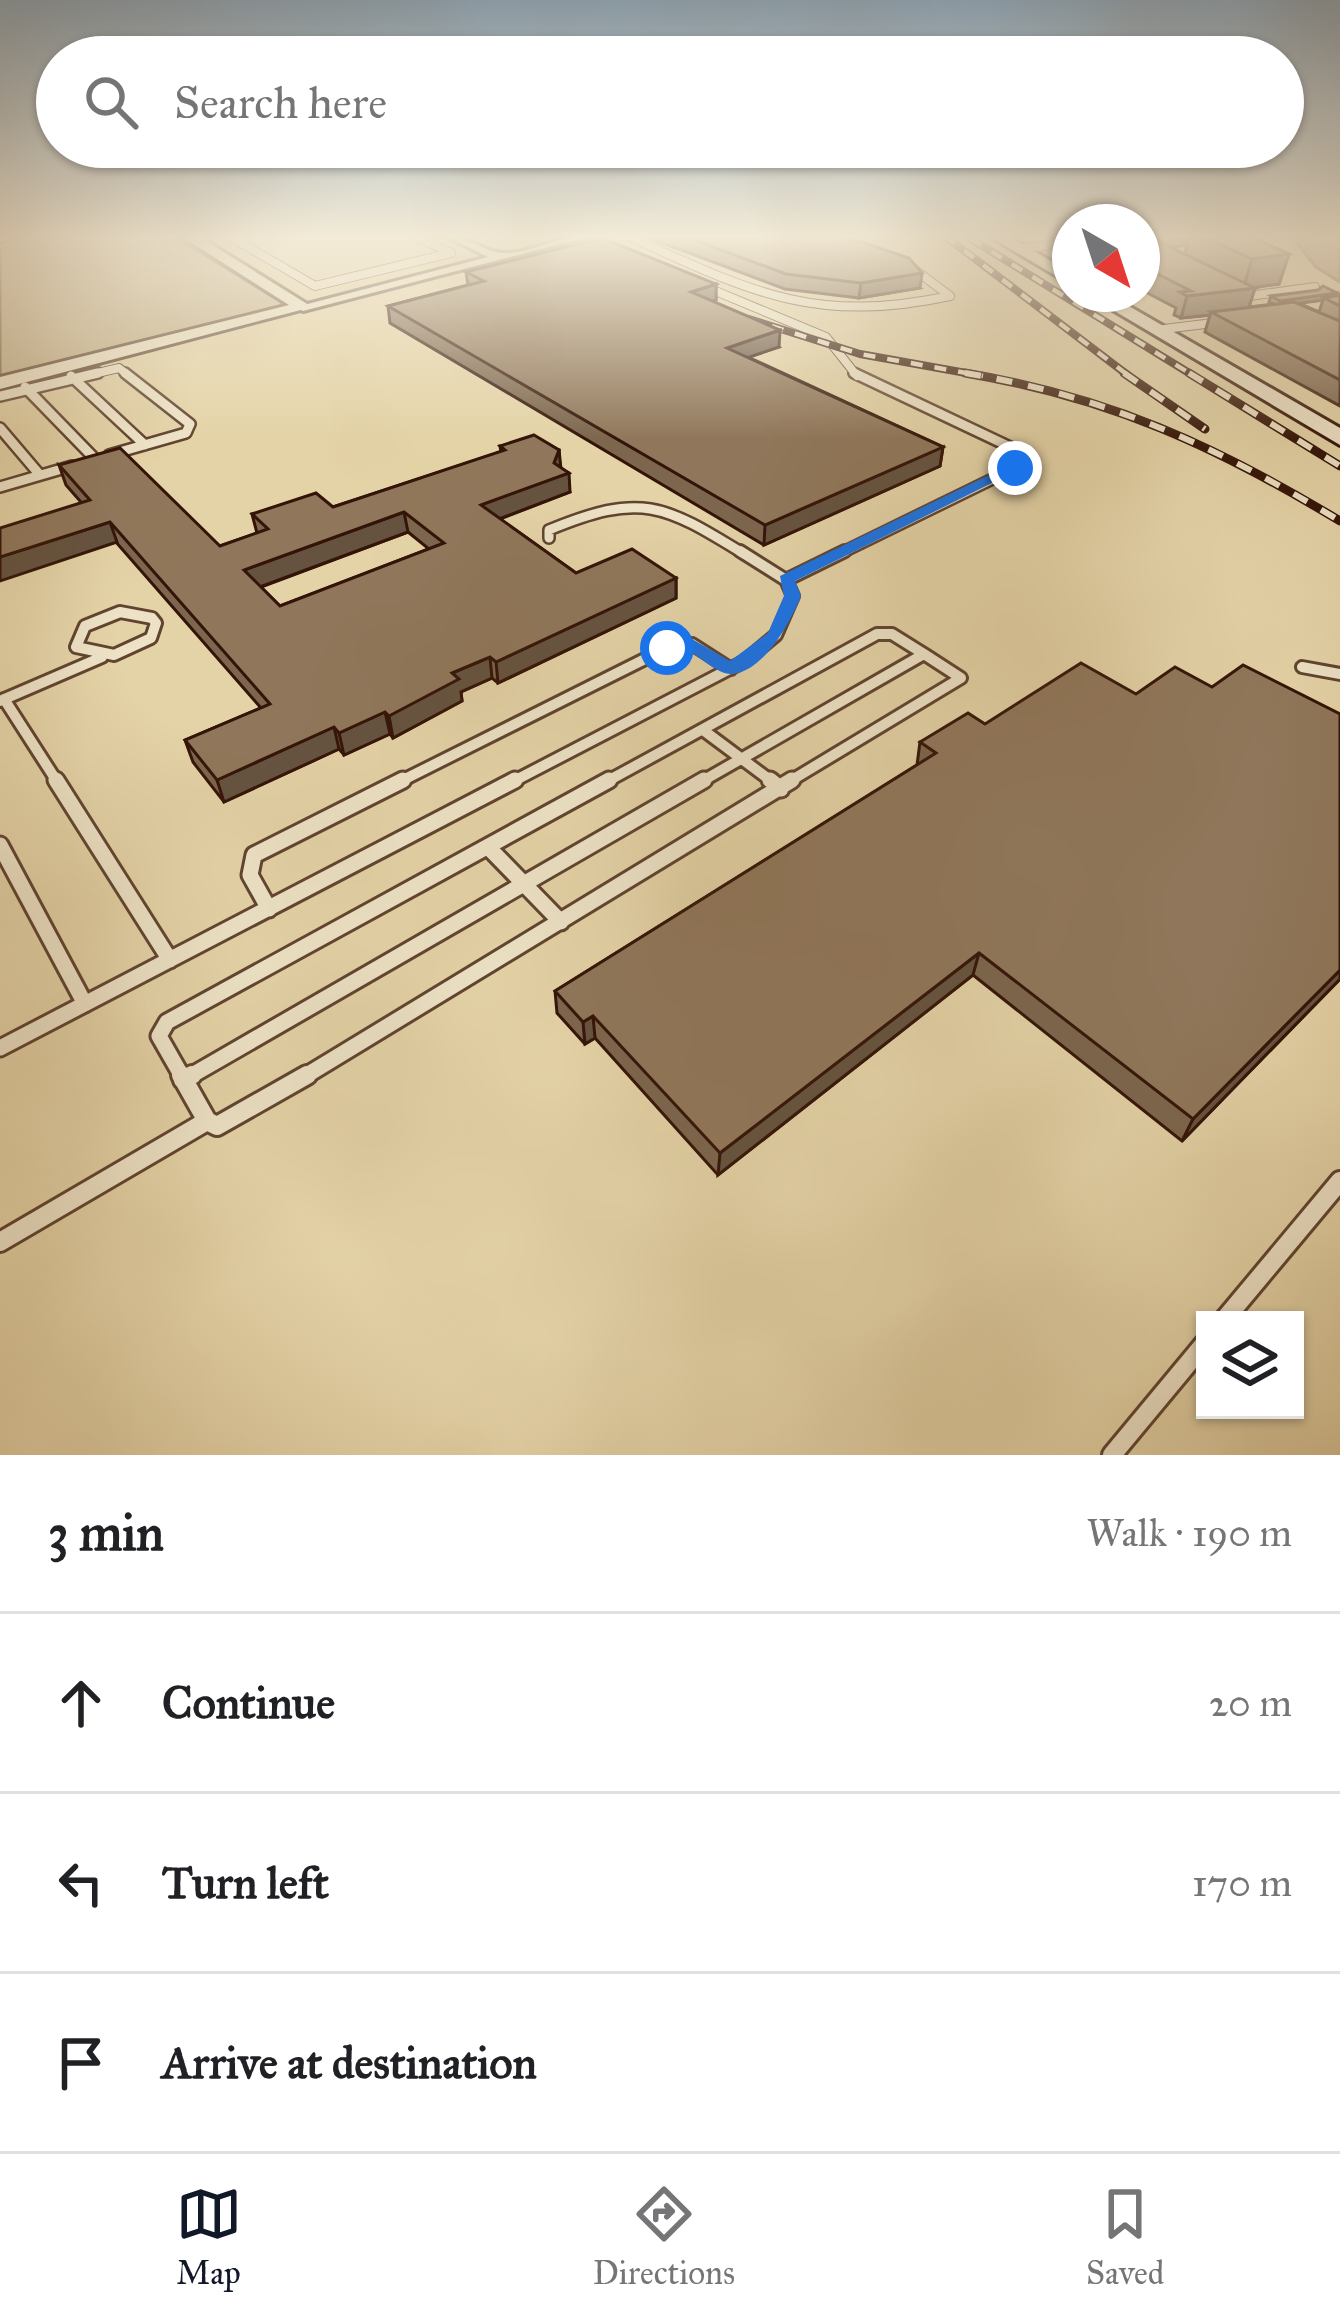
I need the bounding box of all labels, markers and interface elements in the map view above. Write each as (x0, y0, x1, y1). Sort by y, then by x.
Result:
search box (36, 36, 1304, 168)
icon: search (78, 69, 144, 135)
text: Search here (174, 75, 387, 130)
north arrow (1052, 204, 1160, 312)
route end (988, 441, 1042, 495)
route start (640, 621, 694, 675)
map controls (1196, 1311, 1304, 1419)
button: layers (1196, 1311, 1304, 1419)
text: 3 min (48, 1502, 164, 1564)
text: Walk · 190 m (1086, 1509, 1292, 1557)
icon: ahead (48, 1670, 114, 1736)
text: Continue (162, 1675, 335, 1730)
text: 20 m (1209, 1679, 1292, 1727)
icon: left (48, 1850, 114, 1916)
text: Turn left (162, 1855, 329, 1910)
text: 170 m (1192, 1859, 1292, 1907)
icon: arrive (48, 2030, 114, 2096)
text: Arrive at destination (162, 2035, 537, 2090)
tab: Map (176, 2181, 242, 2293)
tab: Directions (593, 2181, 735, 2293)
tab: Saved (1086, 2181, 1164, 2293)

